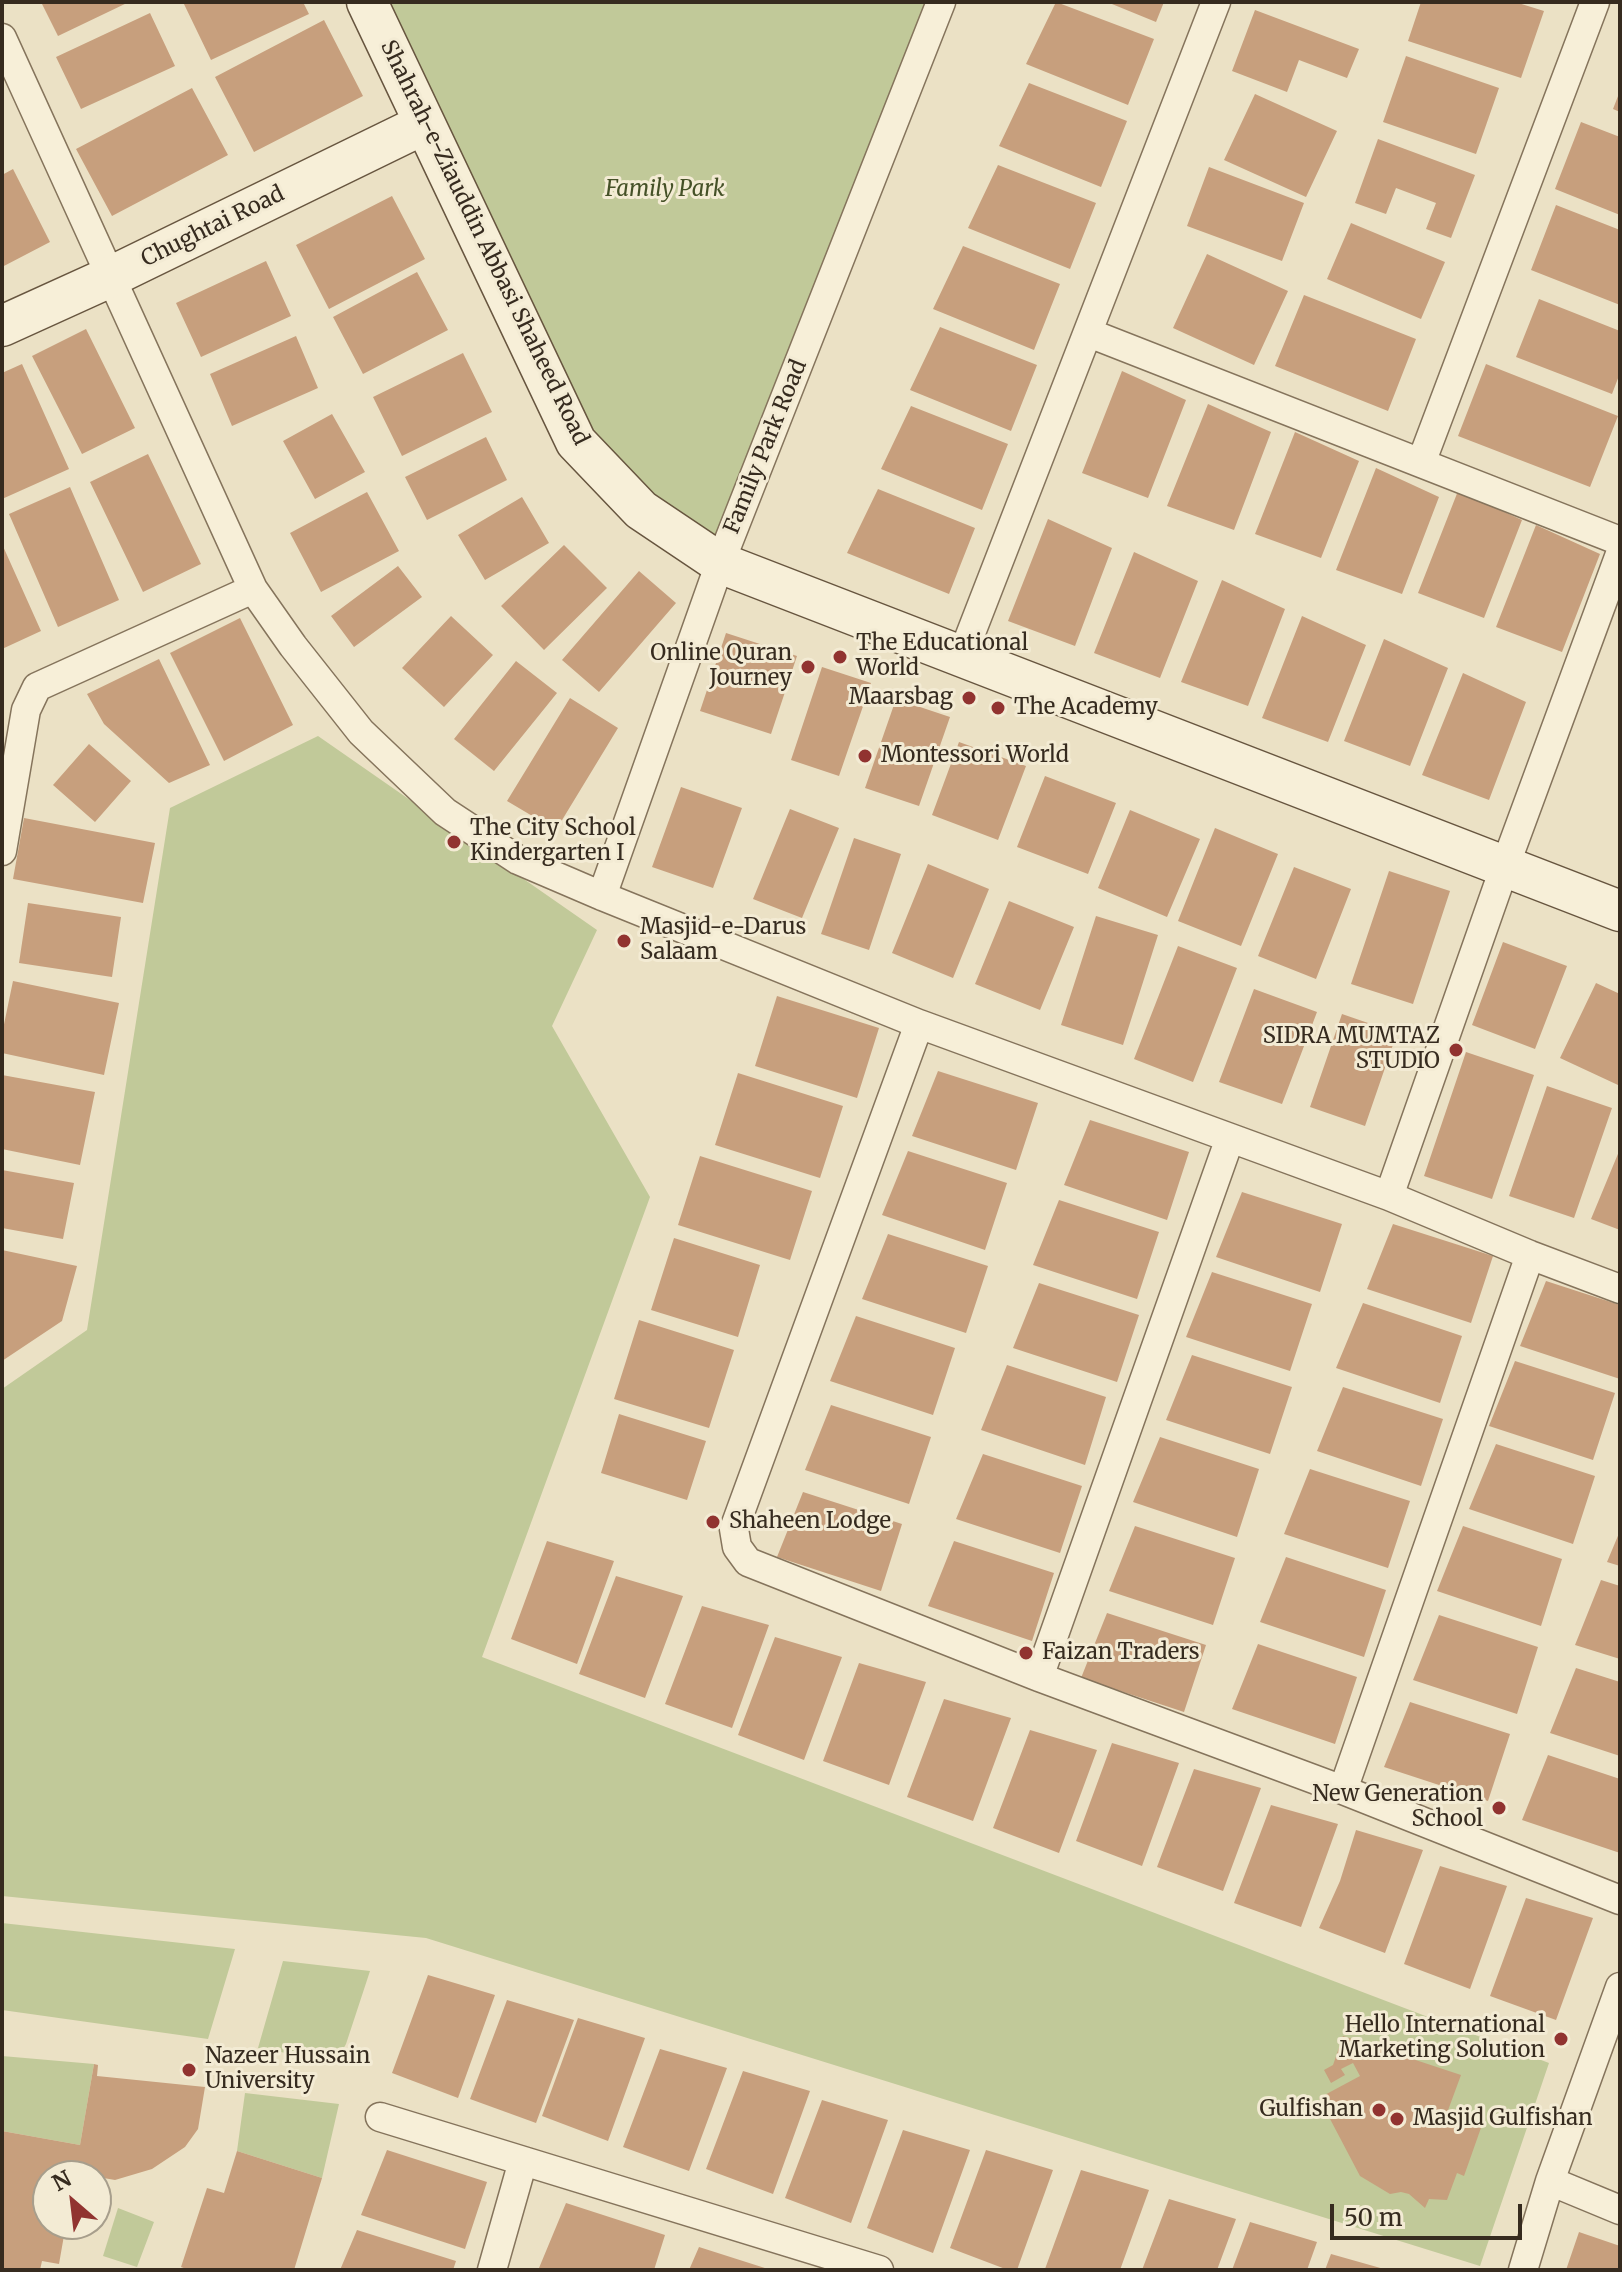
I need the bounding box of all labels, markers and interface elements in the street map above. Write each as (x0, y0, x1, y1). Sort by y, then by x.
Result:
street label: Shahrah-e-Ziauddin Abbasi Shaheed Road (374, 36, 594, 450)
park label: Family Park (605, 177, 725, 203)
street label: Chughtai Road (137, 181, 289, 273)
street label: Family Park Road (719, 356, 813, 538)
place label: The Educational World (856, 631, 1028, 682)
place label: Online Quran Journey (650, 641, 792, 692)
marker: The Educational World (831, 648, 849, 666)
marker: Online Quran Journey (799, 658, 817, 676)
place label: Maarsbag (849, 685, 953, 711)
marker: Maarsbag (960, 689, 978, 707)
place label: The Academy (1014, 695, 1158, 721)
marker: The Academy (989, 699, 1007, 717)
place label: Montessori World (881, 743, 1069, 769)
marker: Montessori World (856, 747, 874, 765)
place label: The City School Kindergarten I (470, 816, 636, 868)
marker: The City School Kindergarten I (445, 833, 463, 851)
place label: Masjid-e-Darus Salaam (640, 915, 806, 966)
marker: Masjid-e-Darus Salaam (615, 932, 633, 950)
place label: SIDRA MUMTAZ STUDIO (1263, 1024, 1440, 1076)
marker: SIDRA MUMTAZ STUDIO (1447, 1041, 1465, 1059)
place label: Shaheen Lodge (729, 1509, 891, 1535)
marker: Shaheen Lodge (704, 1513, 722, 1531)
place label: Faizan Traders (1042, 1640, 1200, 1666)
marker: Faizan Traders (1017, 1644, 1035, 1662)
place label: New Generation School (1312, 1782, 1483, 1834)
marker: New Generation School (1490, 1799, 1508, 1817)
place label: Hello International Marketing Solution (1339, 2013, 1545, 2064)
marker: Hello International Marketing Solution (1552, 2030, 1570, 2048)
place label: Nazeer Hussain University (205, 2044, 370, 2096)
marker: Nazeer Hussain University (180, 2061, 198, 2079)
place label: Gulfishan (1259, 2097, 1363, 2123)
marker: Gulfishan (1370, 2101, 1388, 2119)
place label: Masjid Gulfishan (1413, 2106, 1593, 2132)
marker: Masjid Gulfishan (1388, 2110, 1406, 2128)
north arrow (32, 2160, 112, 2240)
text: N (47, 2164, 76, 2197)
scale bar (1334, 2188, 1526, 2238)
text: 50 m (1344, 2202, 1403, 2233)

